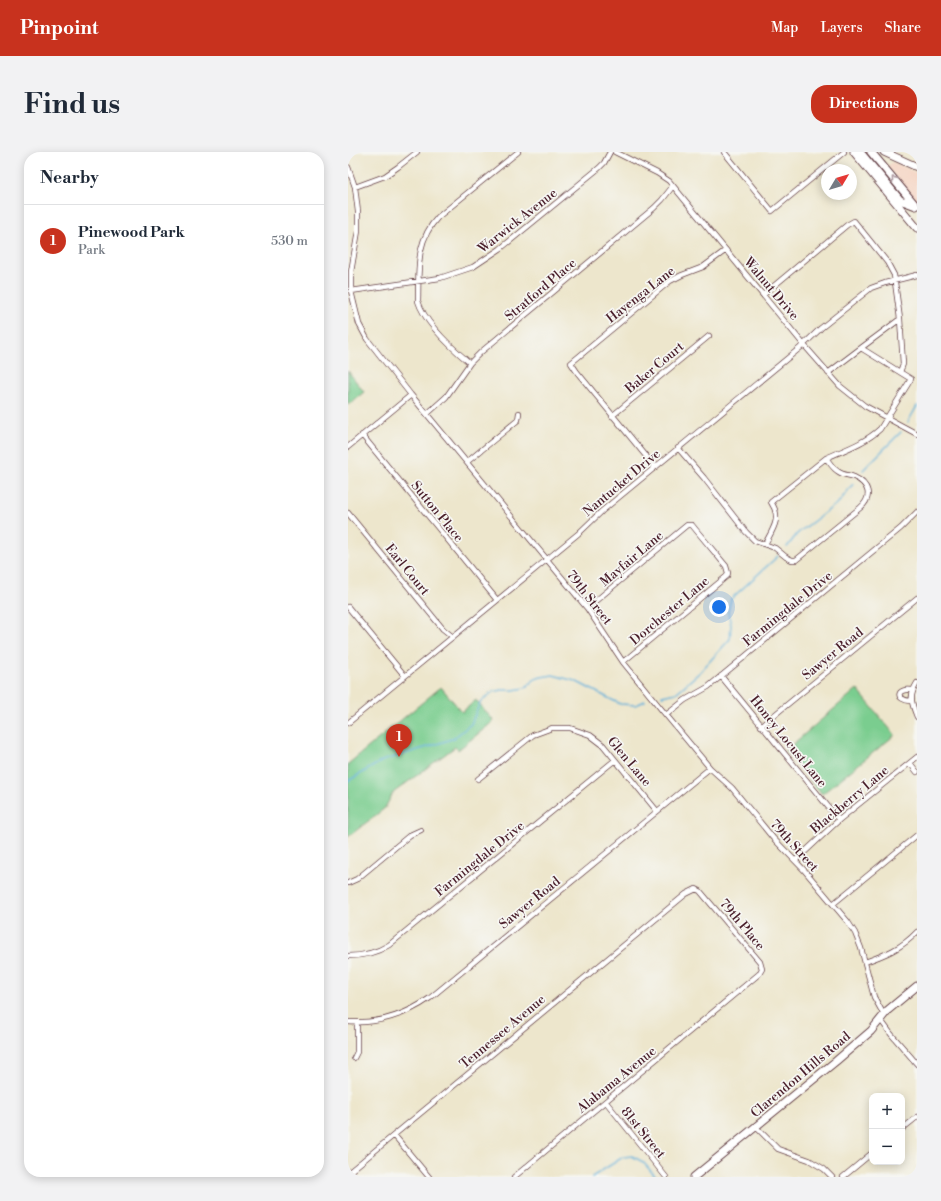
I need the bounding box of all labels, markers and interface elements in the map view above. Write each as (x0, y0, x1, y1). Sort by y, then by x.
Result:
text: Pinpoint (20, 16, 99, 40)
text: Map (771, 19, 798, 37)
text: Layers (820, 19, 863, 37)
text: Share (885, 19, 921, 37)
button: Directions (811, 85, 917, 123)
text: Find us (24, 87, 120, 122)
north arrow (821, 164, 857, 200)
text: Nearby (40, 167, 99, 189)
one-way arrow (891, 176, 898, 183)
street label: Warwick Avenue (474, 185, 561, 257)
text: Pinewood Park (78, 223, 185, 242)
text: 1 (50, 233, 56, 249)
text: 530 m (271, 233, 308, 249)
text: Park (78, 242, 105, 258)
street label: Walnut Drive (740, 253, 802, 324)
street label: Stratford Place (502, 255, 580, 324)
street label: Hayenga Lane (603, 263, 679, 327)
street label: Baker Court (621, 338, 687, 398)
street label: Nantucket Drive (580, 446, 664, 520)
street label: Sutton Place (408, 478, 467, 546)
street label: Mayfair Lane (597, 527, 667, 590)
street label: Earl Court (382, 541, 433, 599)
street label: 79th Street (563, 567, 616, 628)
street label: Farmingdale Drive (740, 568, 836, 650)
street label: Dorchester Lane (627, 573, 713, 648)
your location (709, 597, 729, 617)
street label: Sawyer Road (799, 624, 867, 683)
street label: Honey Locust Lane (746, 693, 830, 791)
pin: 1 (386, 724, 412, 757)
street label: Glen Lane (604, 734, 655, 790)
street label: Blackberry Lane (806, 762, 892, 838)
street label: 79th Street (767, 816, 822, 875)
street label: Farmingdale Drive (432, 818, 528, 900)
street label: Sawyer Road (496, 873, 564, 932)
street label: 79th Place (716, 896, 769, 954)
street label: Tennessee Avenue (457, 991, 549, 1072)
street label: Clarendon Hills Road (748, 1028, 854, 1121)
street label: Alabama Avenue (573, 1043, 660, 1117)
map controls (869, 1093, 905, 1165)
button: + (869, 1093, 905, 1129)
street label: 81st Street (618, 1104, 669, 1162)
button: − (869, 1129, 905, 1165)

